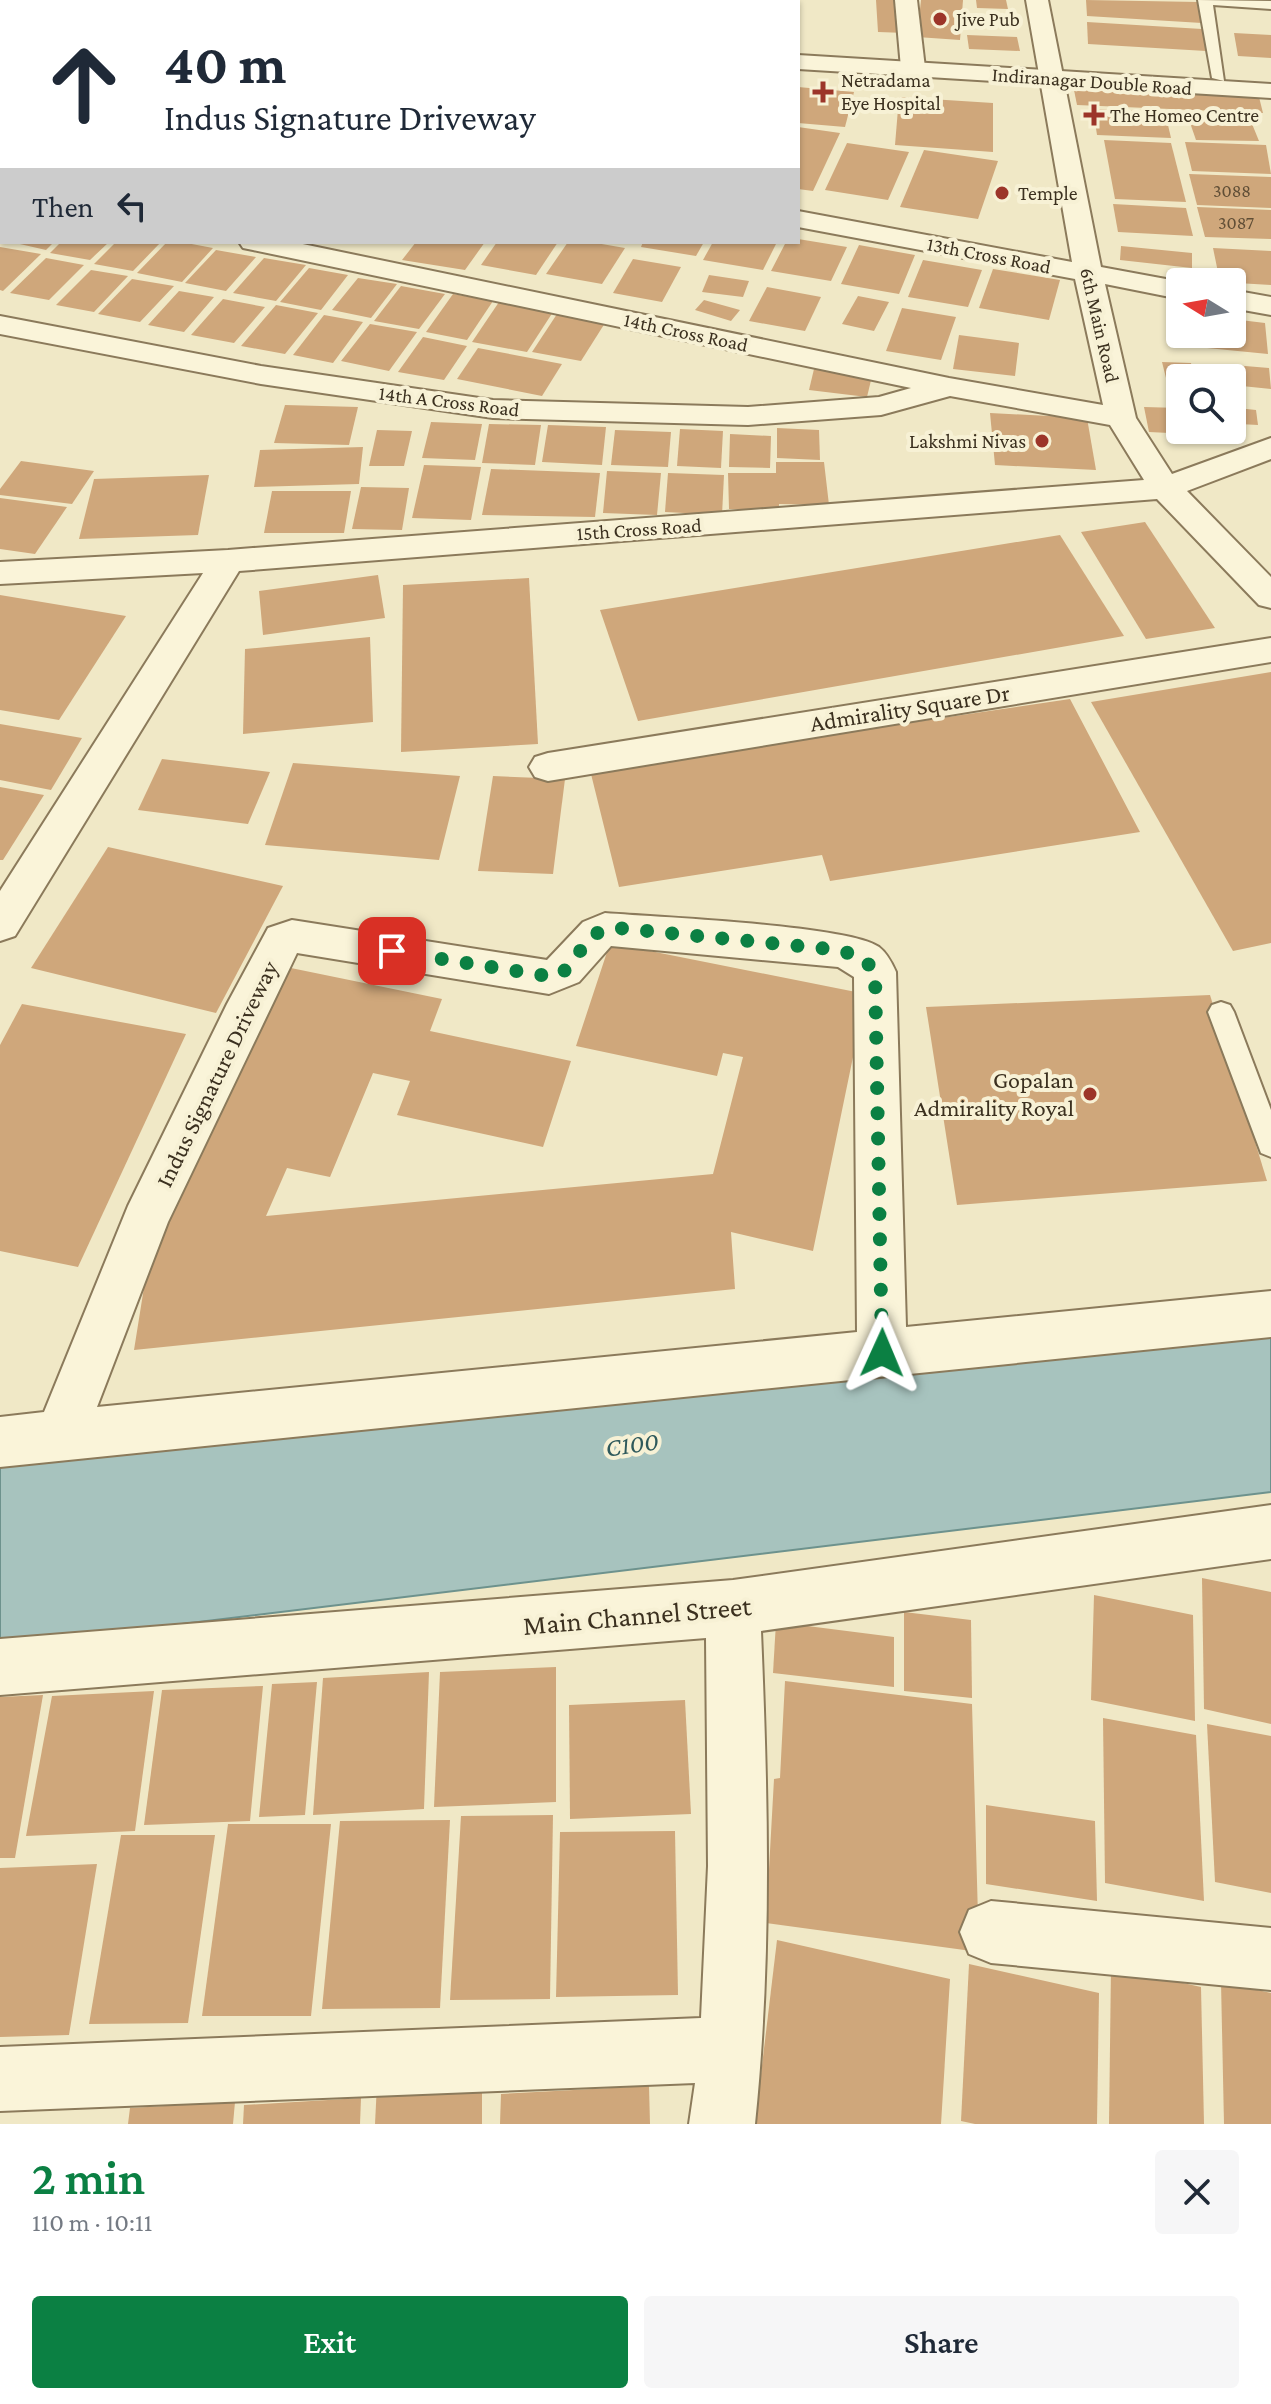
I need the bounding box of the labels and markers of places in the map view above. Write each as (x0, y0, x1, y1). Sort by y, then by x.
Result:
place label: Jive Pub (954, 8, 1020, 31)
marker: Jive Pub (931, 10, 949, 28)
place label: Netradama Eye Hospital (841, 69, 941, 115)
marker: Netradama Eye Hospital (812, 81, 834, 103)
place label: The Homeo Centre (1110, 104, 1259, 126)
marker: The Homeo Centre (1085, 106, 1103, 124)
place label: Temple (1018, 182, 1078, 205)
marker: Temple (993, 184, 1011, 202)
place label: Lakshmi Nivas (909, 430, 1026, 452)
marker: Lakshmi Nivas (1033, 432, 1051, 450)
pin (358, 917, 426, 985)
place label: Gopalan Admirality Royal (914, 1066, 1074, 1121)
marker: Gopalan Admirality Royal (1081, 1085, 1099, 1103)

